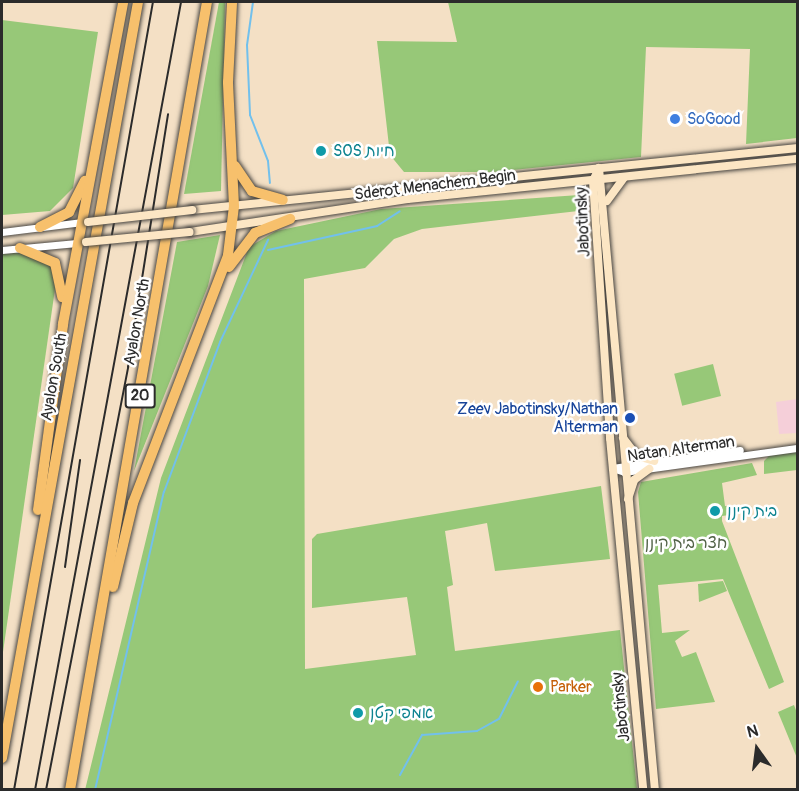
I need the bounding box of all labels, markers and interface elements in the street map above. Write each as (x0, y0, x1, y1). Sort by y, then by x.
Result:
place label: SoGood (687, 109, 741, 129)
marker: SoGood (668, 112, 682, 126)
place label: SOS חיות (333, 141, 395, 161)
marker: SOS חיות (314, 144, 328, 158)
street label: Sderot Menachem Begin (353, 166, 517, 204)
street label: Jabotinsky (572, 187, 594, 257)
street label: Ayalon North (120, 277, 154, 367)
street label: Ayalon South (37, 332, 71, 422)
road number: 20 (124, 384, 156, 408)
place label: Zeev Jabotinsky/Nathan Alterman (457, 399, 618, 437)
marker: Zeev Jabotinsky/Nathan Alterman (623, 411, 637, 425)
street label: Natan Alterman (626, 432, 736, 466)
place label: בית קינן (727, 501, 777, 521)
marker: בית קינן (708, 504, 722, 518)
park label: חצר בית קינן (645, 533, 727, 553)
street label: Jabotinsky (608, 671, 634, 743)
place label: Parker (550, 677, 592, 697)
marker: Parker (531, 680, 545, 694)
place label: אמפי קטן (370, 703, 433, 723)
marker: אמפי קטן (351, 706, 365, 720)
north arrow (727, 719, 787, 779)
text: N (745, 721, 760, 743)

